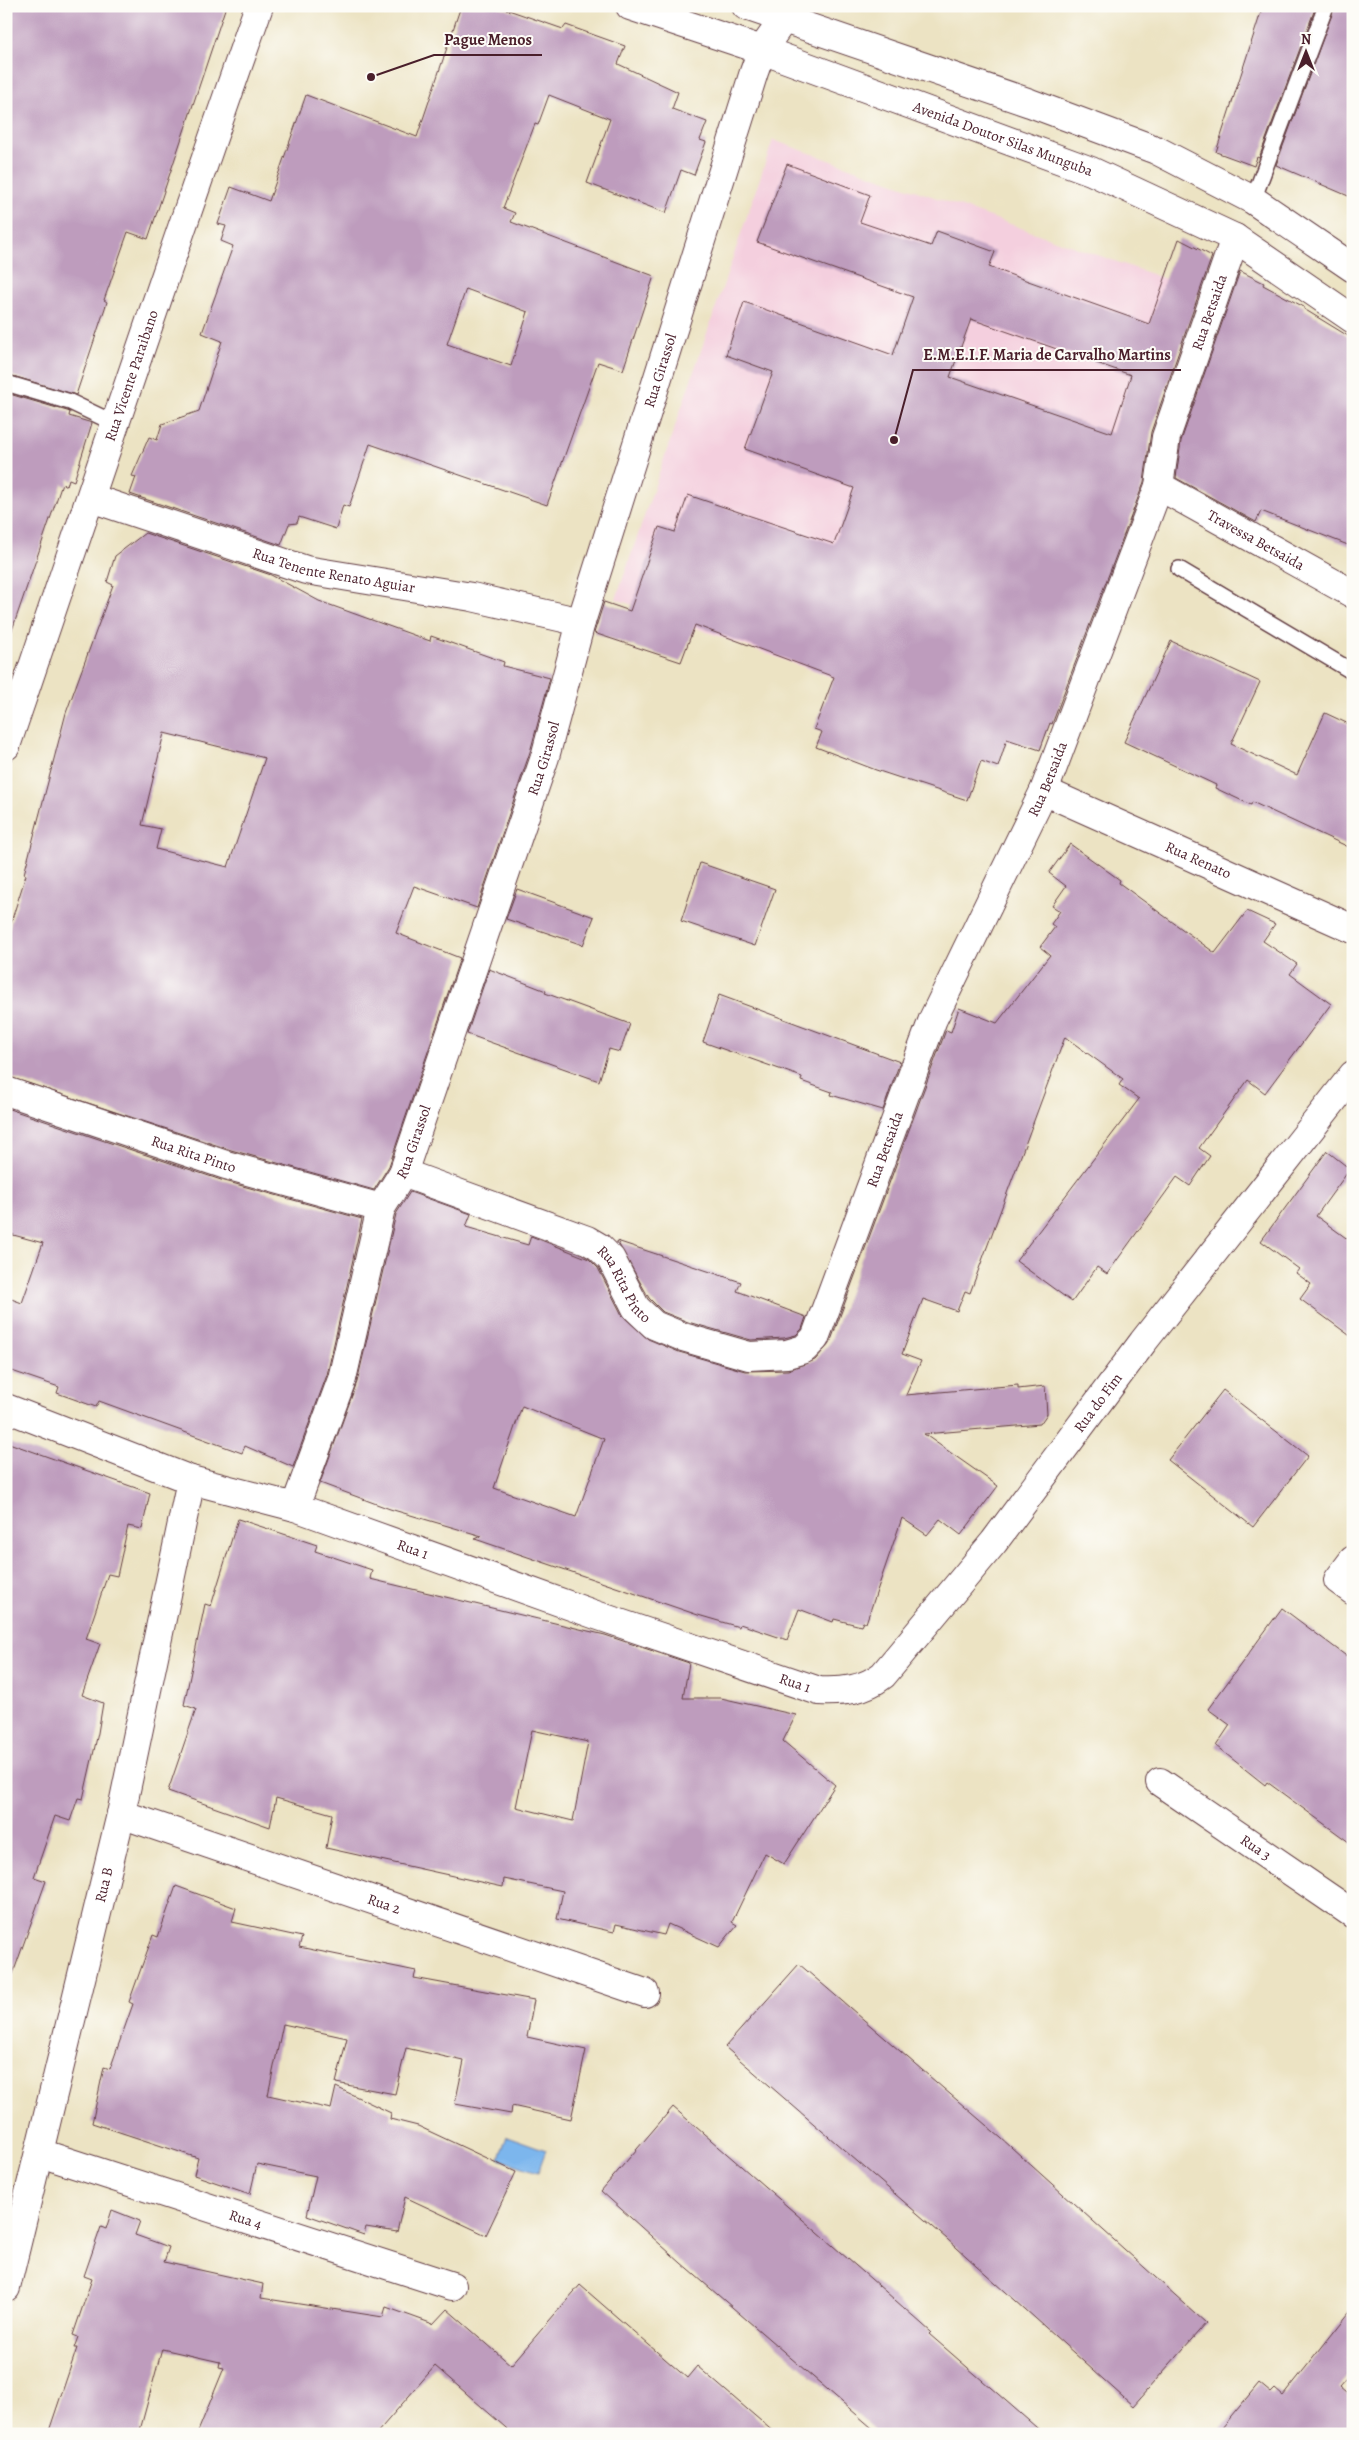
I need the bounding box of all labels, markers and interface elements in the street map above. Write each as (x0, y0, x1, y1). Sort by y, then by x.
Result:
callout: Pague Menos (434, 24, 542, 55)
north arrow (1282, 28, 1332, 78)
text: Pague Menos (444, 29, 532, 51)
text: N (1301, 30, 1311, 49)
street label: Avenida Doutor Silas Munguba (909, 96, 1096, 181)
street label: Rua Betsaida (1187, 271, 1232, 353)
street label: Rua Vicente Paraibano (100, 307, 163, 444)
street label: Rua Girassol (639, 331, 681, 410)
callout: E.M.E.I.F. Maria de Carvalho Martins (913, 339, 1181, 370)
text: E.M.E.I.F. Maria de Carvalho Martins (923, 344, 1171, 366)
street label: Travessa Betsaida (1204, 505, 1308, 575)
street label: Rua Tenente Renato Aguiar (250, 543, 417, 598)
street label: Rua Girassol (523, 719, 564, 798)
street label: Rua Betsaida (1023, 739, 1072, 820)
street label: Rua Renato (1162, 837, 1234, 883)
street label: Rua Girassol (392, 1102, 436, 1183)
street label: Rua Betsaida (862, 1109, 908, 1190)
street label: Rua Rita Pinto (149, 1131, 238, 1177)
street label: Rua Rita Pinto (593, 1241, 655, 1327)
street label: Rua do Fim (1069, 1368, 1127, 1436)
street label: Rua 1 (394, 1534, 431, 1564)
street label: Rua 1 (777, 1668, 813, 1697)
street label: Rua 3 (1236, 1830, 1275, 1865)
street label: Rua B (90, 1865, 118, 1904)
street label: Rua 2 (365, 1889, 403, 1919)
street label: Rua 4 (226, 2205, 265, 2234)

